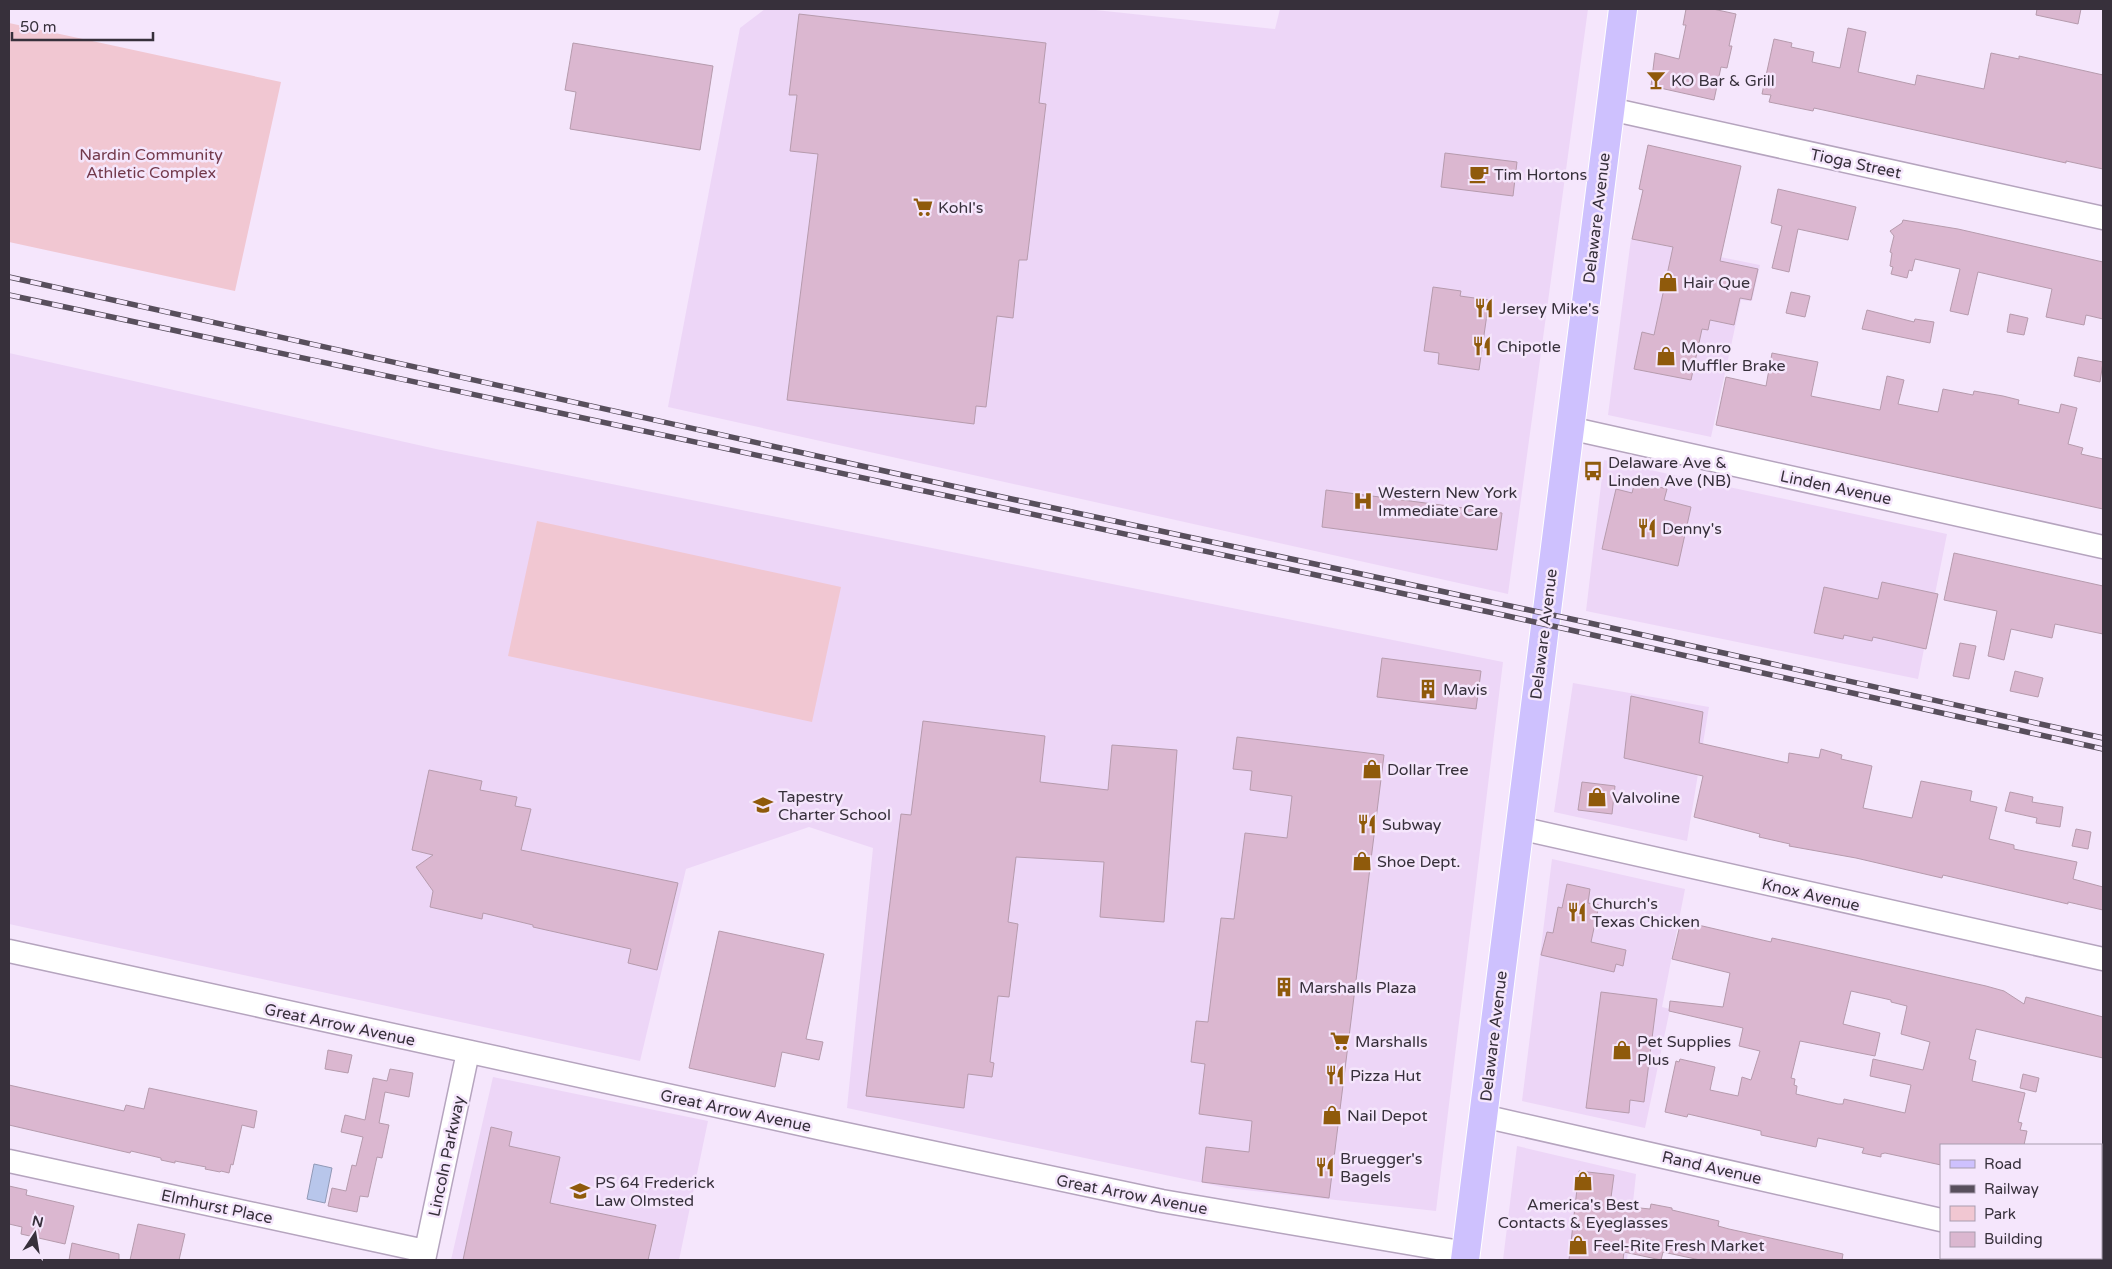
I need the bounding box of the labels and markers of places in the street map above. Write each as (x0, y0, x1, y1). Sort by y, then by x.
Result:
bar icon: KO Bar & Grill (1645, 69, 1667, 91)
place label: KO Bar & Grill (1671, 71, 1775, 91)
cafe icon: Tim Hortons (1468, 163, 1490, 185)
place label: Tim Hortons (1494, 165, 1587, 185)
supermarket icon: Kohl's (912, 196, 934, 218)
place label: Kohl's (938, 198, 983, 218)
shop icon: Hair Que (1657, 271, 1679, 293)
place label: Hair Que (1683, 273, 1750, 293)
restaurant icon: Jersey Mike's (1473, 297, 1495, 319)
place label: Jersey Mike's (1499, 299, 1599, 319)
restaurant icon: Chipotle (1471, 335, 1493, 357)
place label: Chipotle (1497, 337, 1561, 357)
place label: Monro Muffler Brake (1681, 338, 1786, 376)
shop icon: Monro Muffler Brake (1655, 345, 1677, 367)
place label: Delaware Ave & Linden Ave (NB) (1608, 453, 1731, 491)
bus stop icon: Delaware Ave & Linden Ave (NB) (1582, 460, 1604, 482)
place label: Western New York Immediate Care (1378, 483, 1518, 521)
hospital icon: Western New York Immediate Care (1352, 490, 1374, 512)
restaurant icon: Denny's (1636, 517, 1658, 539)
place label: Denny's (1662, 519, 1722, 539)
building icon: Mavis (1417, 678, 1439, 700)
place label: Mavis (1443, 680, 1487, 700)
shop icon: Dollar Tree (1361, 758, 1383, 780)
place label: Dollar Tree (1387, 760, 1468, 780)
shop icon: Valvoline (1586, 786, 1608, 808)
place label: Tapestry Charter School (778, 787, 891, 825)
place label: Valvoline (1612, 788, 1680, 808)
school or university icon: Tapestry Charter School (752, 794, 774, 816)
restaurant icon: Subway (1356, 813, 1378, 835)
place label: Subway (1382, 815, 1442, 835)
shop icon: Shoe Dept. (1351, 850, 1373, 872)
place label: Shoe Dept. (1377, 852, 1461, 872)
place label: Church's Texas Chicken (1592, 894, 1700, 932)
restaurant icon: Church's Texas Chicken (1566, 901, 1588, 923)
building icon: Marshalls Plaza (1273, 976, 1295, 998)
place label: Marshalls Plaza (1299, 978, 1416, 998)
supermarket icon: Marshalls (1329, 1030, 1351, 1052)
place label: Marshalls (1355, 1032, 1428, 1052)
place label: Pet Supplies Plus (1637, 1032, 1731, 1070)
shop icon: Pet Supplies Plus (1611, 1039, 1633, 1061)
restaurant icon: Pizza Hut (1324, 1064, 1346, 1086)
place label: Pizza Hut (1350, 1066, 1421, 1086)
shop icon: Nail Depot (1321, 1104, 1343, 1126)
place label: Nail Depot (1347, 1106, 1428, 1126)
place label: Bruegger's Bagels (1340, 1149, 1423, 1187)
restaurant icon: Bruegger's Bagels (1314, 1156, 1336, 1178)
shop icon: America's Best Contacts & Eyeglasses (1572, 1170, 1594, 1192)
place label: PS 64 Frederick Law Olmsted (595, 1173, 715, 1211)
school or university icon: PS 64 Frederick Law Olmsted (569, 1180, 591, 1202)
place label: America's Best Contacts & Eyeglasses (1498, 1195, 1668, 1233)
shop icon: Feel-Rite Fresh Market (1567, 1234, 1589, 1256)
place label: Feel-Rite Fresh Market (1593, 1236, 1765, 1256)

